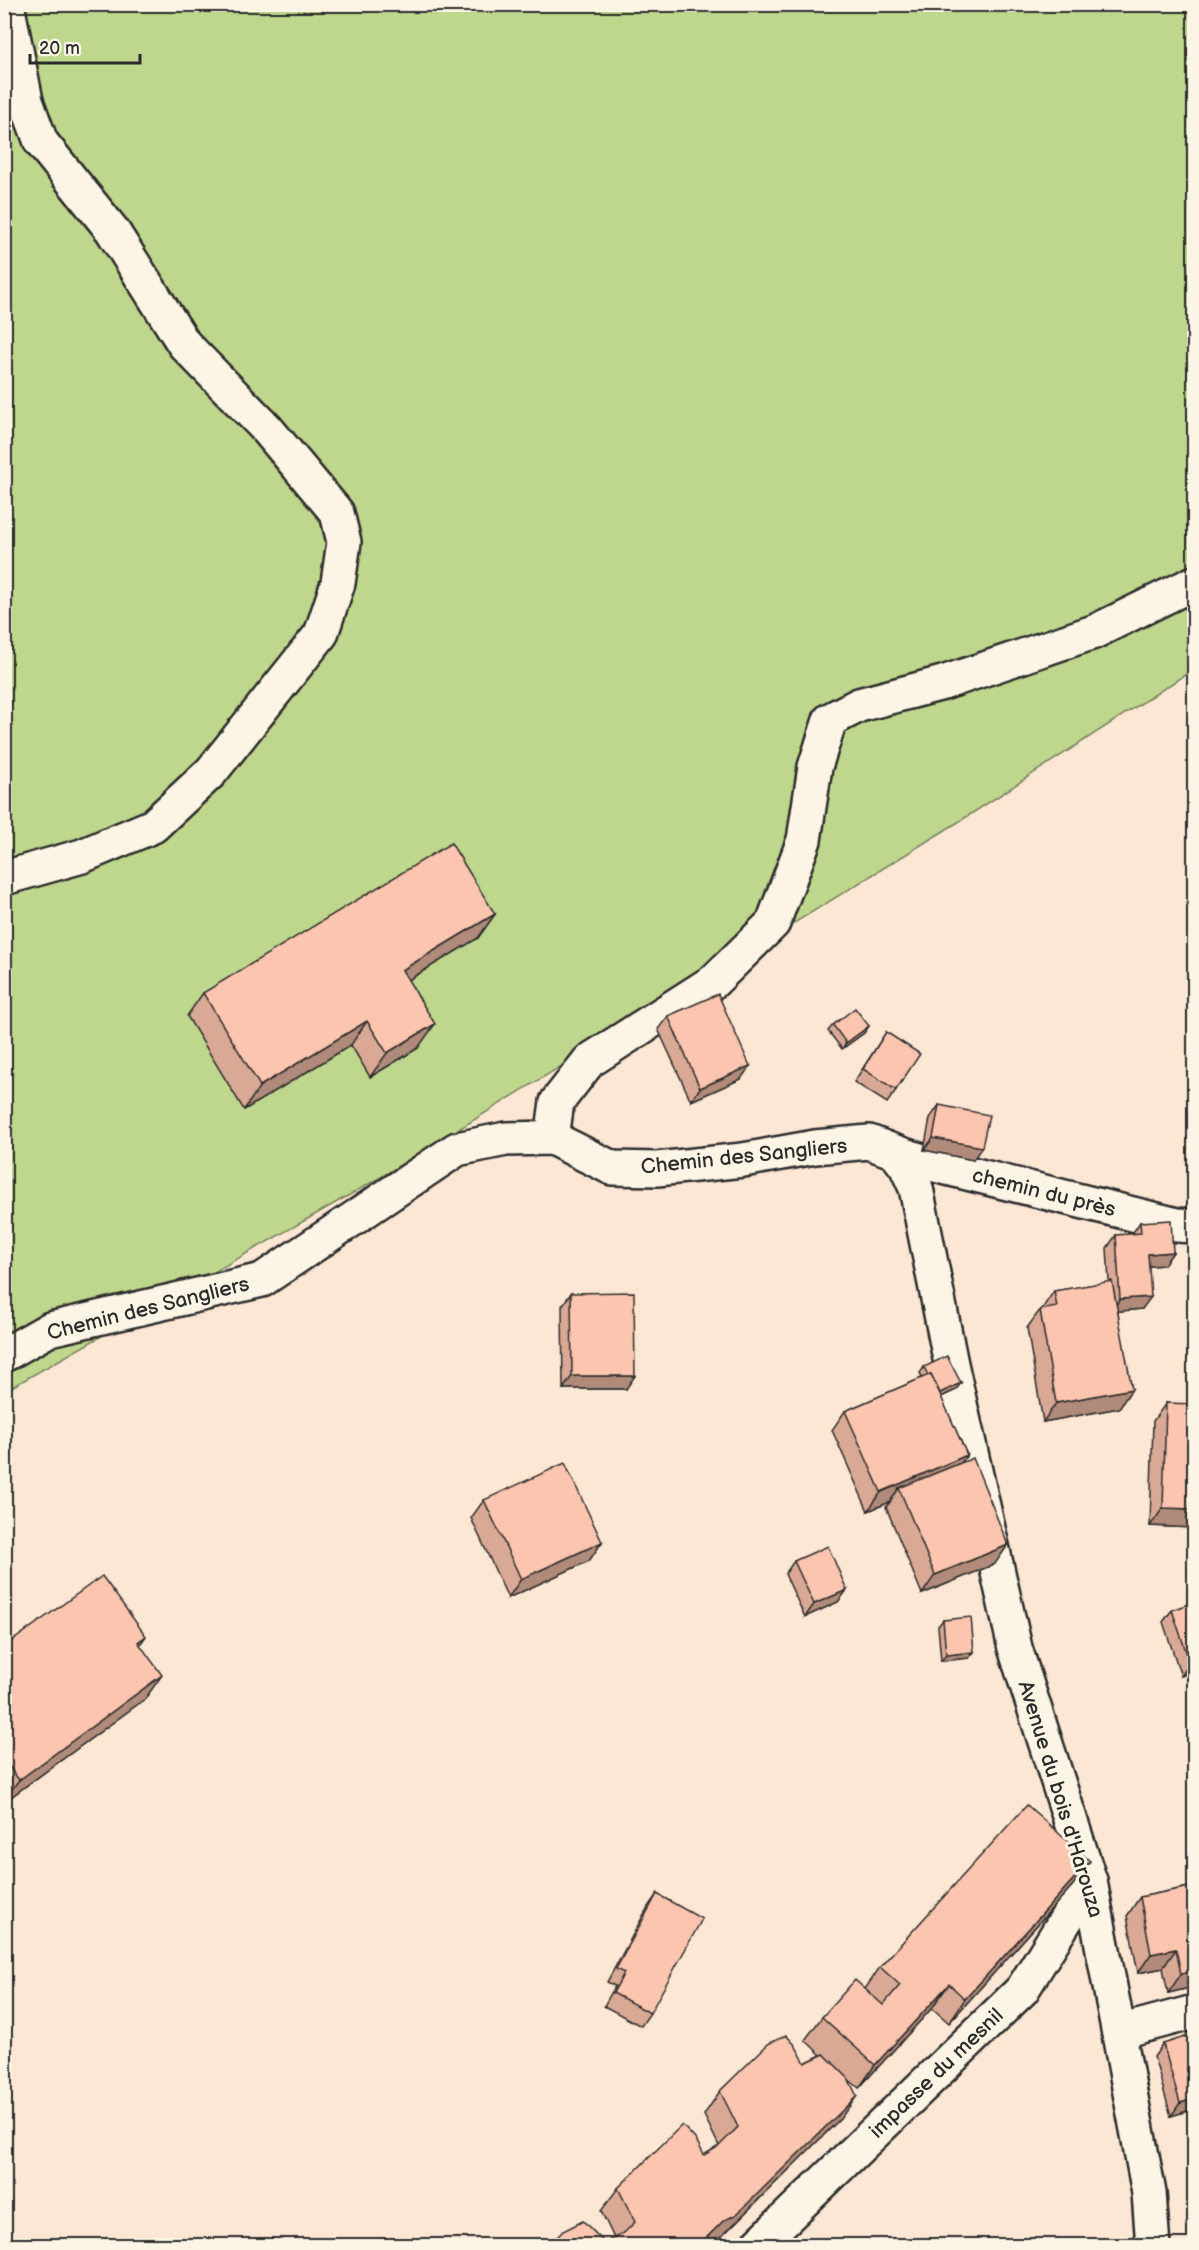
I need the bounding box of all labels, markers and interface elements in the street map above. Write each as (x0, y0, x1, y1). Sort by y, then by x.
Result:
scale bar (30, 27, 140, 65)
text: 20 m (39, 38, 80, 59)
street label: Chemin des Sangliers (640, 1133, 849, 1180)
street label: chemin du près (970, 1163, 1118, 1222)
street label: Chemin des Sangliers (44, 1271, 252, 1346)
street label: Avenue du bois d'Harouza (1013, 1678, 1109, 1921)
street label: impasse du mesnil (864, 2003, 1008, 2144)

